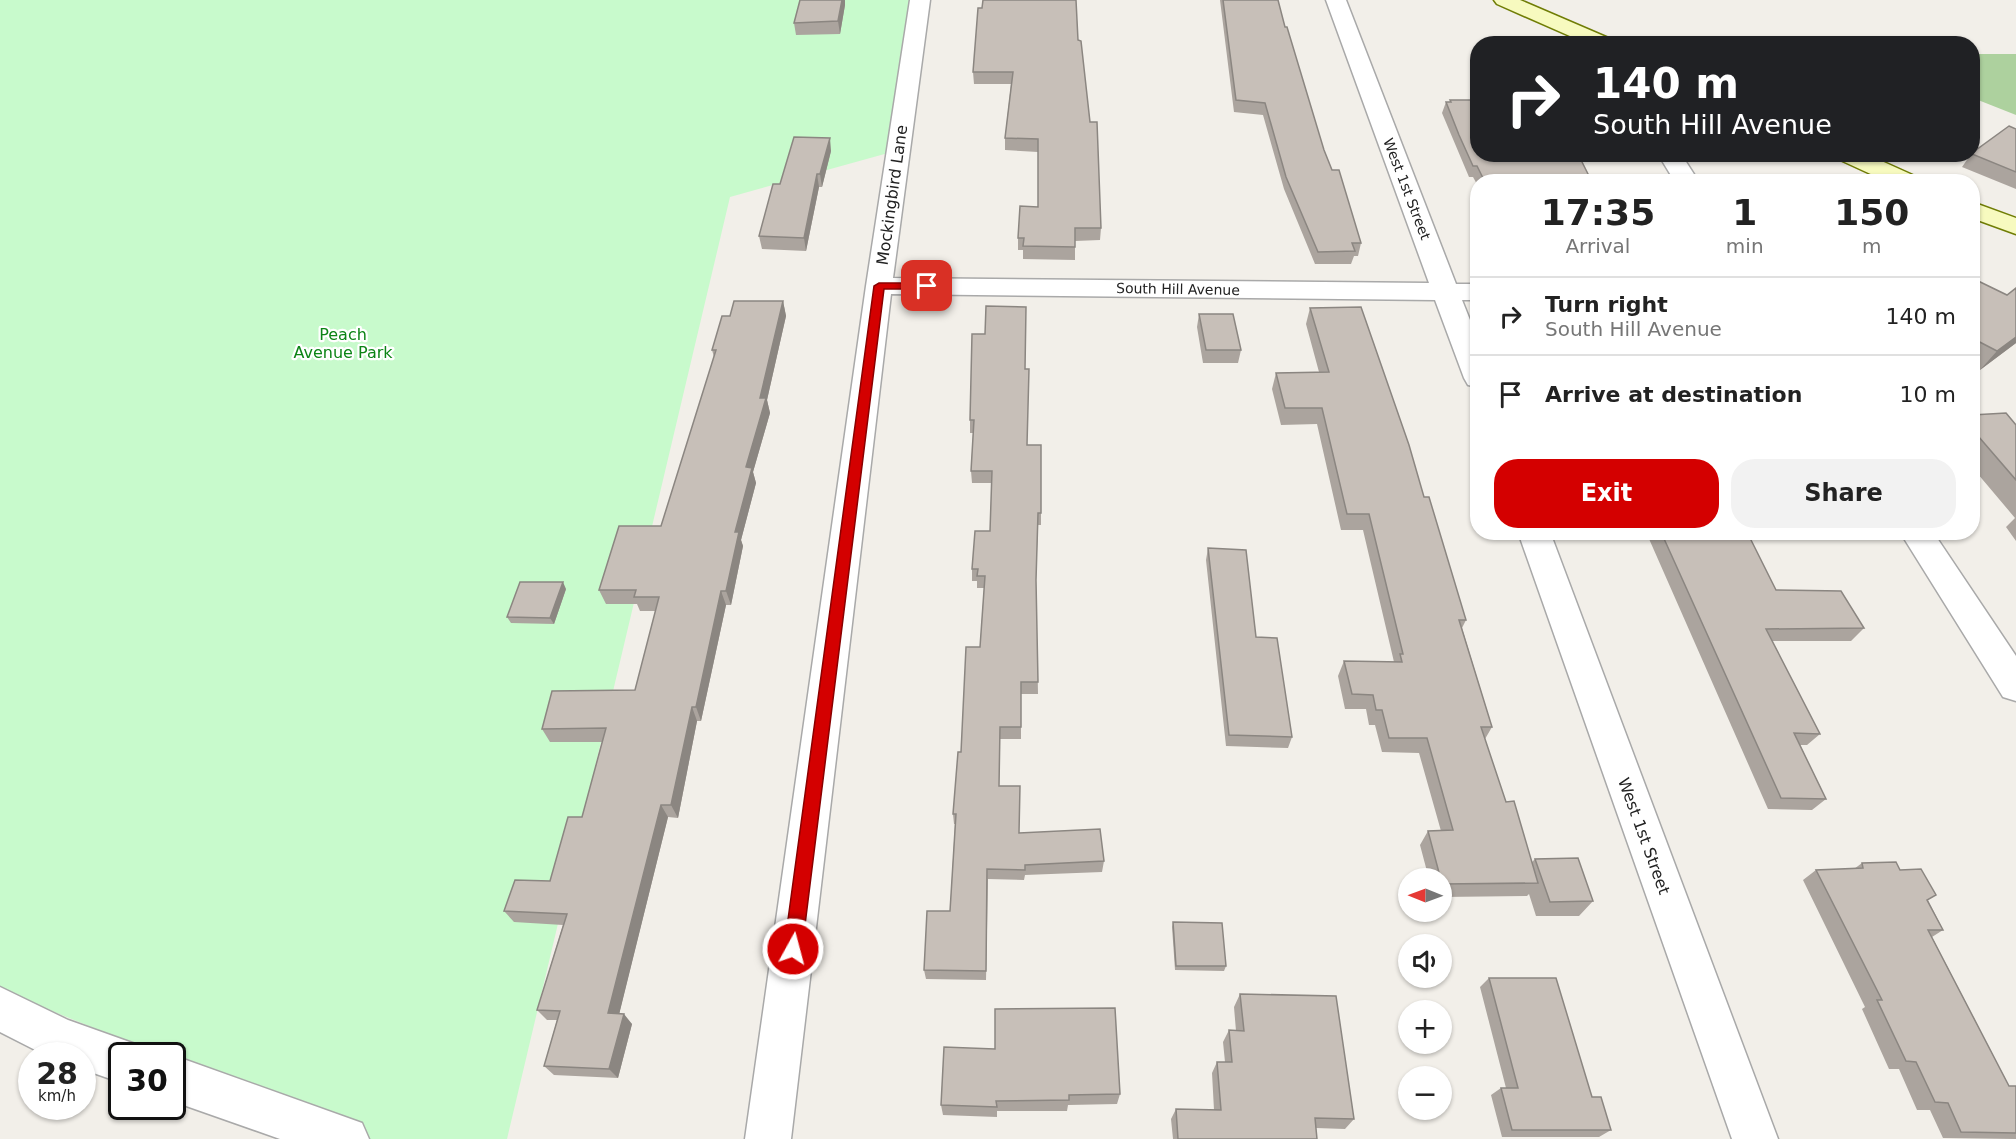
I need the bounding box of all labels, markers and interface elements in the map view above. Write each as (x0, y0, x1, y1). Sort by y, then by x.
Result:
text: 140 m (1593, 59, 1739, 108)
icon: right (1494, 60, 1572, 138)
text: South Hill Avenue (1593, 109, 1832, 140)
street label: Mockingbird Lane (873, 124, 911, 266)
street label: West 1st Street (1380, 136, 1434, 243)
text: 17:35 (1541, 192, 1655, 233)
text: 1 (1732, 192, 1757, 233)
text: 150 (1834, 192, 1909, 233)
text: Arrival (1565, 234, 1630, 258)
text: min (1726, 234, 1764, 258)
text: m (1862, 234, 1882, 258)
pin (901, 260, 952, 311)
icon: arrive (910, 269, 943, 302)
street label: South Hill Avenue (1116, 280, 1240, 298)
text: Turn right (1545, 292, 1668, 317)
icon: right (1494, 300, 1527, 333)
text: 140 m (1886, 304, 1956, 329)
text: South Hill Avenue (1545, 317, 1722, 341)
park label: Peach Avenue Park (293, 325, 393, 362)
icon: arrive (1494, 378, 1527, 411)
text: Arrive at destination (1545, 382, 1802, 407)
text: 10 m (1900, 382, 1956, 407)
button: Exit (1494, 459, 1719, 528)
button: Share (1731, 459, 1956, 528)
street label: West 1st Street (1614, 775, 1674, 897)
north arrow (1398, 868, 1452, 922)
map controls (1398, 868, 1452, 1120)
position arrow (761, 917, 825, 981)
button: sound (1398, 934, 1452, 988)
button: + (1398, 1000, 1452, 1054)
speed limit sign: 30 (108, 1042, 186, 1120)
text: 28 (36, 1056, 78, 1091)
button: − (1398, 1066, 1452, 1120)
text: km/h (38, 1087, 76, 1105)

